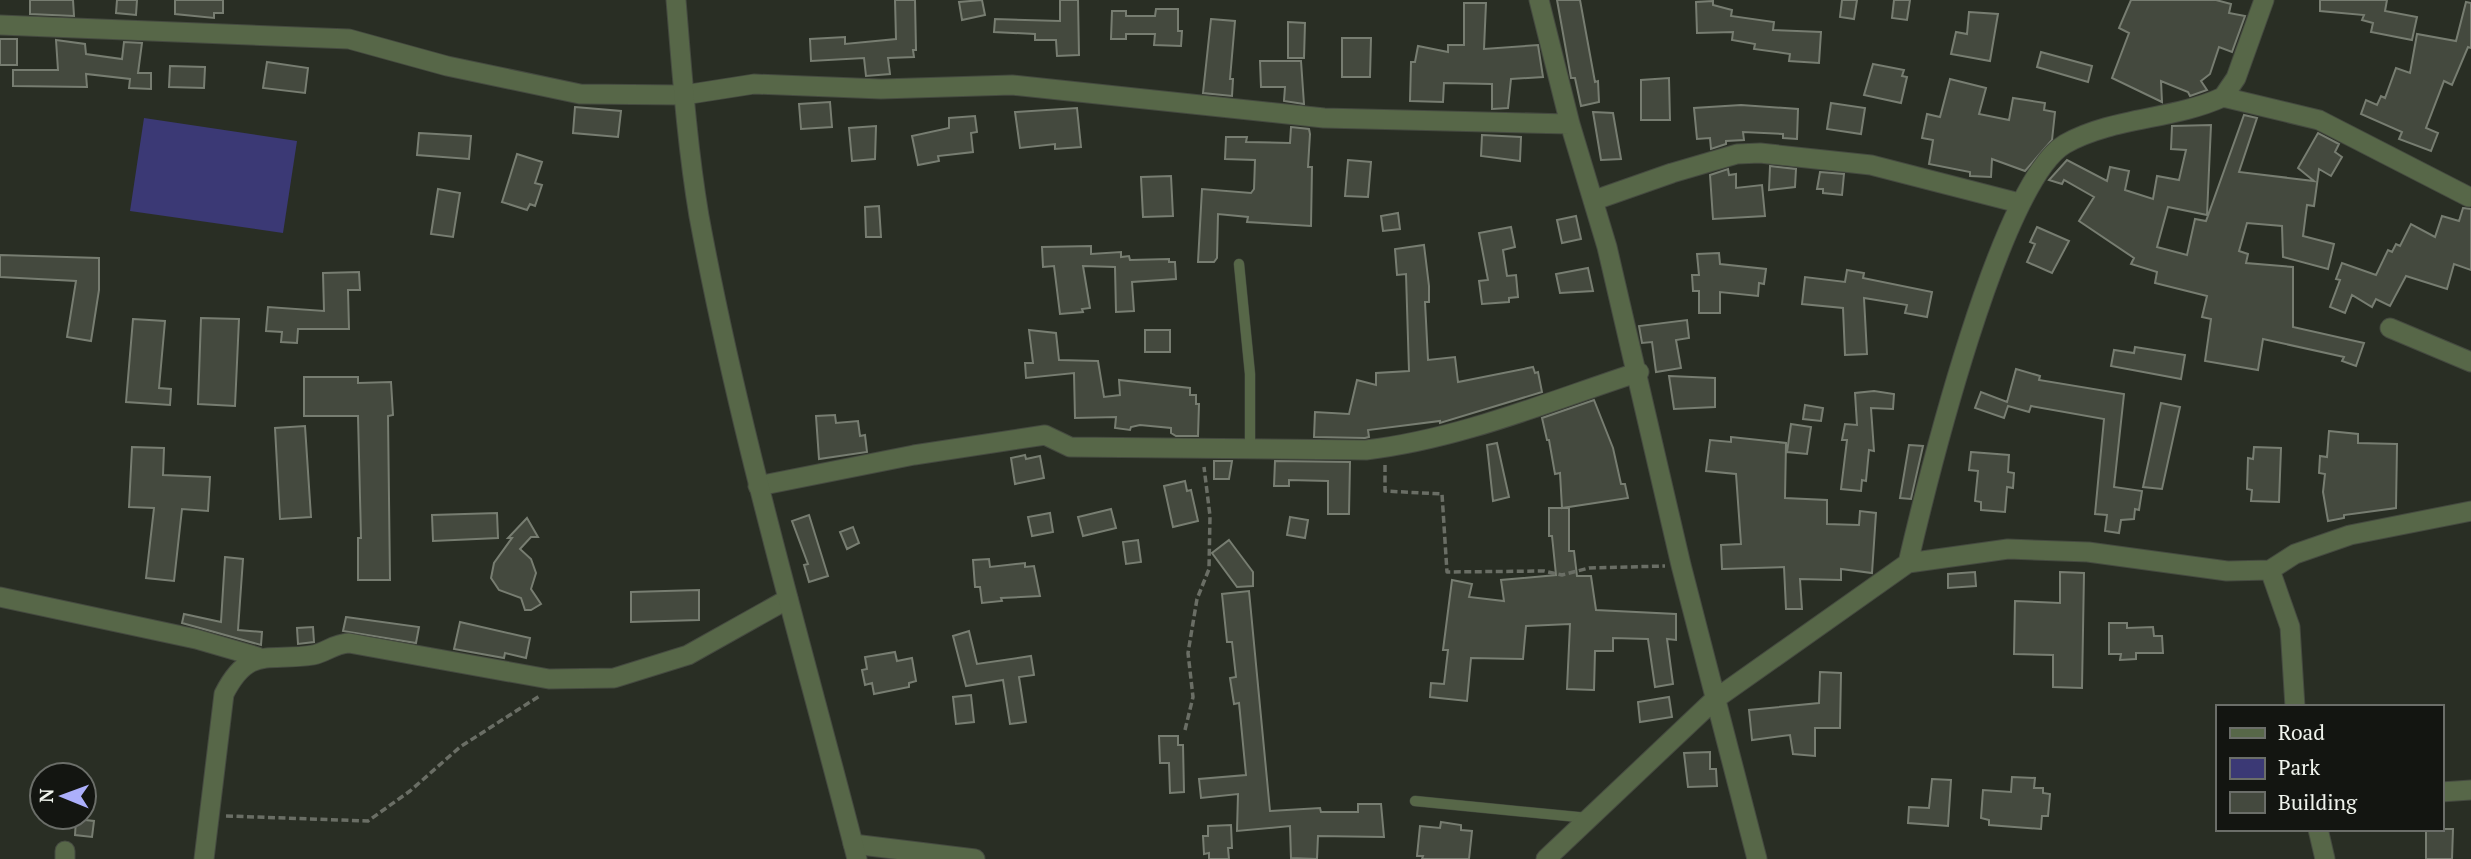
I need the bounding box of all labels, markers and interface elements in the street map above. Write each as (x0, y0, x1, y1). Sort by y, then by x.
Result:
legend (2216, 705, 2443, 831)
text: Road (2278, 718, 2325, 746)
text: Park (2278, 753, 2320, 781)
north arrow (28, 761, 98, 831)
text: N (33, 788, 58, 803)
text: Building (2278, 788, 2358, 816)

